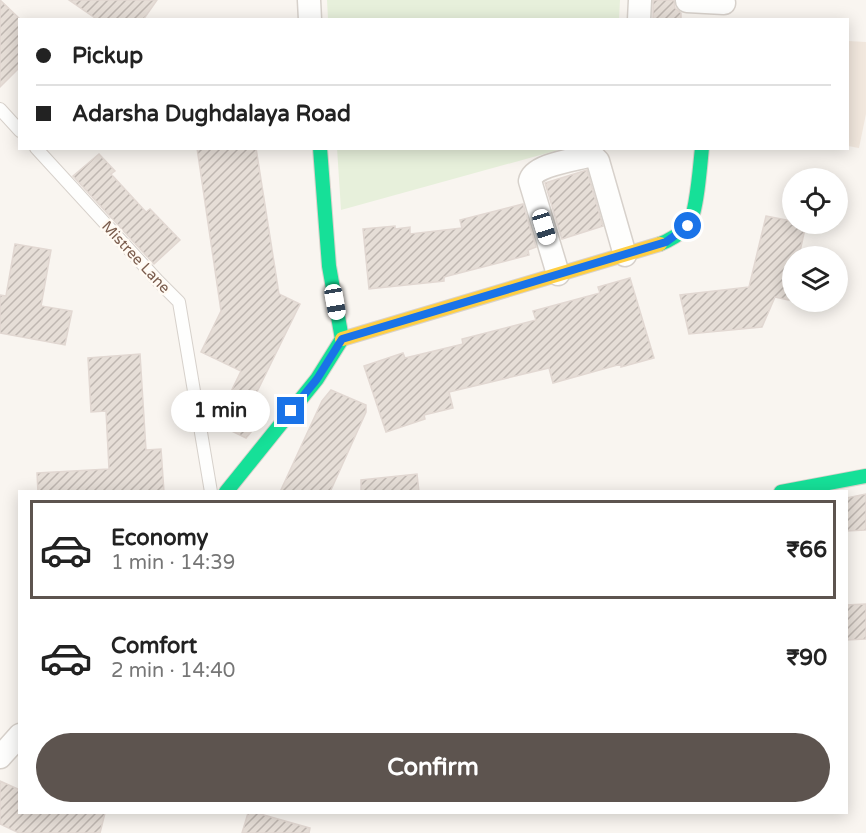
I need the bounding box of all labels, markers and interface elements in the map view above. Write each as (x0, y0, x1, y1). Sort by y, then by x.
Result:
text: Pickup (72, 43, 143, 69)
text: Adarsha Dughdalaya Road (72, 101, 351, 127)
map controls (782, 168, 848, 312)
button: locate (782, 168, 848, 234)
car (530, 207, 558, 247)
route start (674, 212, 701, 239)
street label: Mistree Lane (98, 217, 174, 297)
button: layers (782, 246, 848, 312)
car (323, 283, 347, 321)
callout: 1 min (171, 390, 270, 432)
route end (277, 397, 304, 424)
text: 1 min (194, 399, 247, 423)
icon: car (39, 523, 93, 577)
text: Economy (111, 525, 208, 551)
text: ₹66 (786, 537, 827, 563)
text: 1 min · 14:39 (111, 551, 235, 575)
icon: car (39, 631, 93, 685)
text: Comfort (111, 633, 197, 659)
text: ₹90 (786, 645, 827, 671)
text: 2 min · 14:40 (111, 659, 235, 683)
button: Confirm (36, 733, 830, 802)

